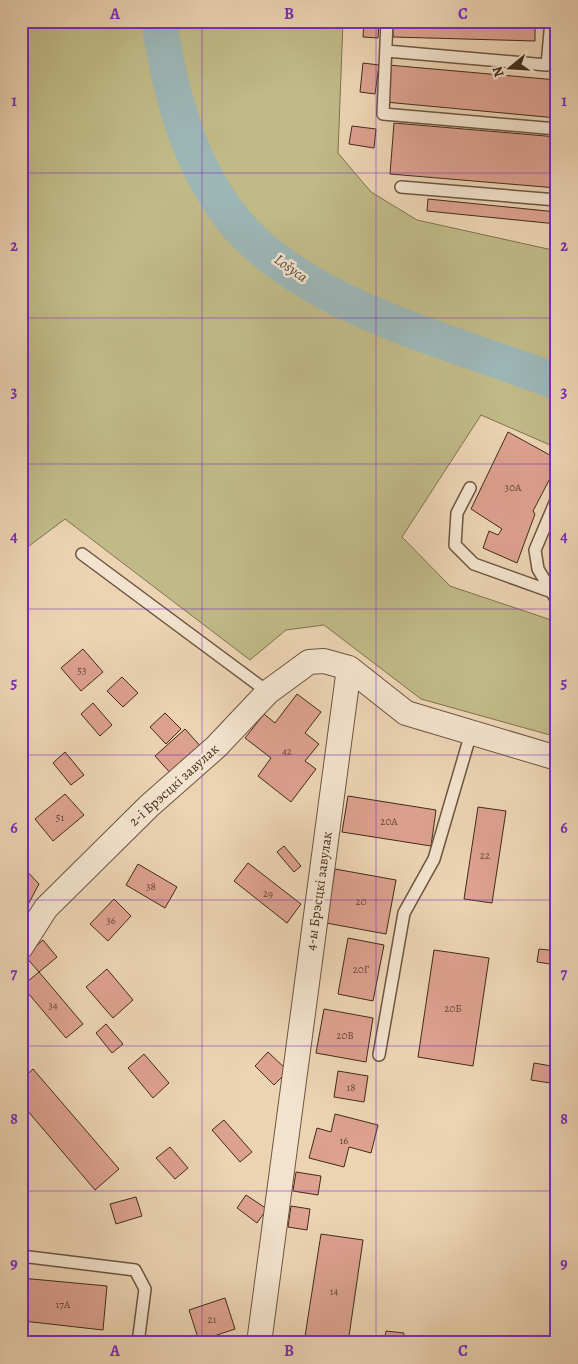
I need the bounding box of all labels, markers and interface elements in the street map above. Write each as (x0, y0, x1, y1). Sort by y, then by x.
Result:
text: A (109, 3, 121, 25)
text: B (284, 3, 294, 25)
text: C (458, 3, 468, 25)
north arrow (486, 42, 536, 92)
text: N (488, 64, 509, 80)
text: 1 (11, 90, 17, 112)
text: 1 (561, 90, 567, 112)
text: 2 (10, 235, 18, 257)
text: 2 (560, 235, 568, 257)
water label: Lošyca (270, 249, 312, 287)
text: 3 (11, 381, 18, 403)
text: 3 (561, 381, 568, 403)
house number: 30А (505, 480, 522, 495)
text: 4 (10, 526, 18, 548)
text: 4 (560, 526, 568, 548)
house number: 53 (77, 663, 87, 678)
text: 5 (11, 672, 18, 694)
text: 5 (561, 672, 568, 694)
street label: 2-і Брэсцкі завулак (125, 740, 223, 830)
house number: 42 (282, 744, 292, 759)
house number: 51 (56, 810, 64, 825)
house number: 20А (380, 814, 398, 829)
text: 6 (10, 817, 18, 839)
text: 6 (560, 817, 568, 839)
street label: 4-ы Брэсцкі завулак (301, 830, 337, 952)
house number: 22 (480, 848, 490, 863)
house number: 38 (146, 879, 156, 894)
house number: 29 (263, 886, 273, 901)
house number: 20 (355, 894, 367, 909)
house number: 36 (106, 913, 116, 928)
house number: 20Г (353, 962, 370, 977)
text: 7 (11, 963, 18, 985)
text: 7 (561, 963, 568, 985)
house number: 34 (48, 998, 58, 1013)
house number: 20Б (444, 1001, 462, 1016)
house number: 20В (336, 1028, 354, 1043)
house number: 18 (346, 1080, 356, 1095)
text: 8 (10, 1108, 18, 1130)
text: 8 (560, 1108, 568, 1130)
house number: 16 (340, 1133, 348, 1148)
text: 9 (10, 1253, 18, 1275)
text: 9 (560, 1253, 568, 1275)
house number: 14 (330, 1284, 338, 1299)
house number: 17А (56, 1297, 71, 1312)
house number: 21 (208, 1312, 217, 1327)
text: A (109, 1340, 121, 1362)
text: B (284, 1340, 294, 1362)
text: C (458, 1340, 468, 1362)

